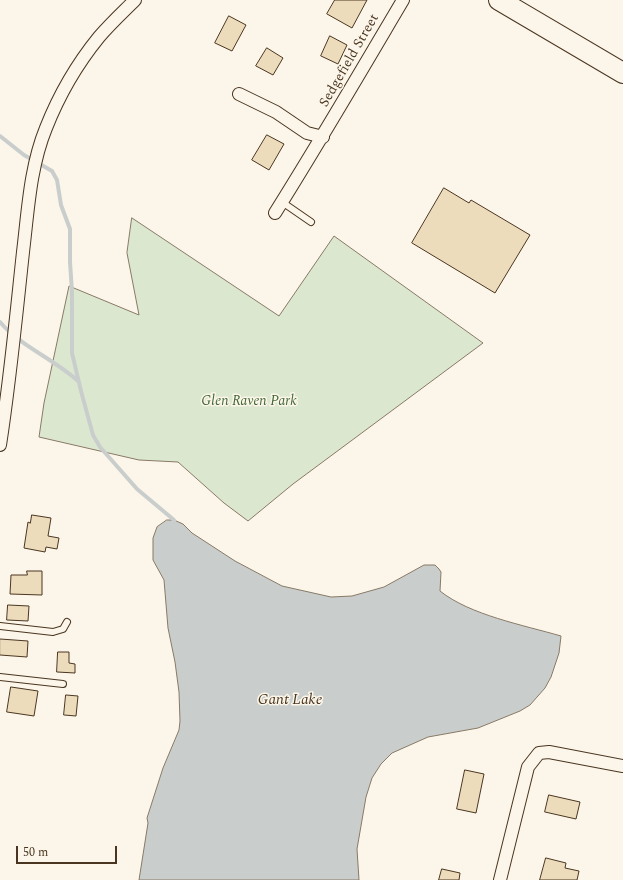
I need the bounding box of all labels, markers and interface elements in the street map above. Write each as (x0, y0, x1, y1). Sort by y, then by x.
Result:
street label: Sedgefield Street (317, 11, 383, 111)
park label: Glen Raven Park (201, 394, 297, 410)
water label: Gant Lake (258, 692, 322, 710)
scale bar (18, 838, 119, 864)
text: 50 m (23, 843, 48, 862)

